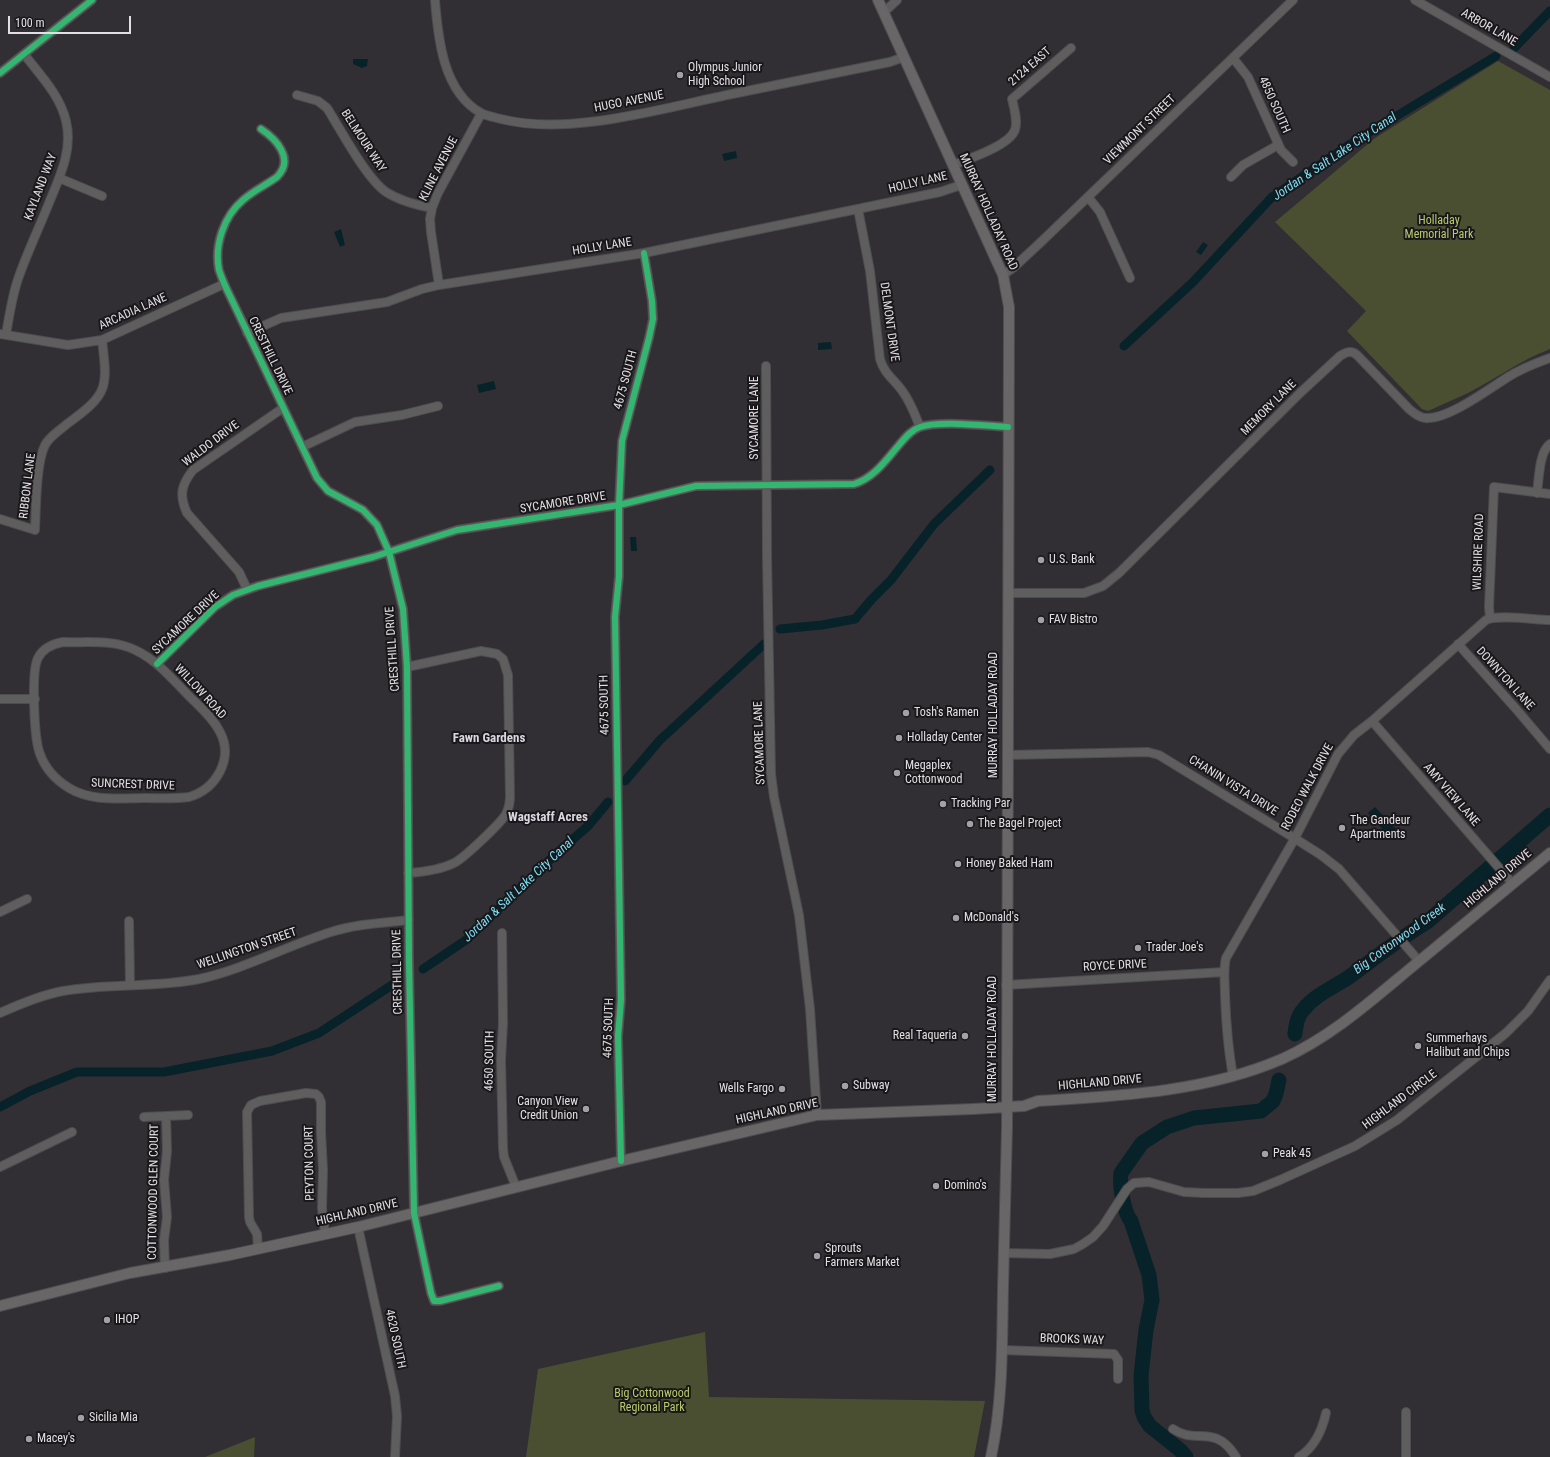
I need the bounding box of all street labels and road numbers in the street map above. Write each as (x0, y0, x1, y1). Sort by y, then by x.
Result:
street label: ARBOR LANE (1458, 6, 1520, 50)
street label: 2124 EAST (1006, 45, 1054, 89)
street label: 4850 SOUTH (1255, 75, 1293, 135)
street label: HUGO AVENUE (593, 88, 665, 116)
street label: VIEWMONT STREET (1101, 92, 1179, 168)
street label: BELMOUR WAY (337, 107, 389, 175)
street label: KLINE AVENUE (417, 134, 461, 204)
street label: KAYLAND WAY (22, 151, 60, 223)
street label: MURRAY HOLLADAY ROAD (956, 151, 1020, 273)
street label: HOLLY LANE (887, 169, 949, 197)
street label: HOLLY LANE (571, 235, 633, 259)
street label: DELMONT DRIVE (876, 281, 902, 363)
street label: ARCADIA LANE (97, 291, 169, 333)
street label: CRESTHILL DRIVE (245, 315, 295, 397)
street label: 4675 SOUTH (611, 349, 641, 411)
street label: SYCAMORE LANE (748, 376, 762, 460)
street label: MEMORY LANE (1238, 377, 1300, 439)
street label: WALDO DRIVE (180, 418, 242, 470)
street label: RIBBON LANE (17, 452, 39, 520)
street label: SYCAMORE DRIVE (519, 489, 607, 517)
street label: WILSHIRE ROAD (1470, 513, 1488, 591)
street label: SYCAMORE DRIVE (150, 588, 222, 658)
street label: CRESTHILL DRIVE (383, 606, 403, 692)
street label: DOWNTON LANE (1473, 644, 1537, 714)
street label: MURRAY HOLLADAY ROAD (987, 652, 1001, 778)
street label: WILLOW ROAD (171, 662, 229, 722)
street label: 4675 SOUTH (597, 675, 613, 735)
street label: SYCAMORE LANE (751, 701, 769, 785)
street label: RODEO WALK DRIVE (1279, 741, 1337, 833)
street label: CHANIN VISTA DRIVE (1186, 753, 1280, 819)
street label: AMY VIEW LANE (1420, 761, 1482, 829)
street label: SUNCREST DRIVE (91, 776, 175, 794)
street label: HIGHLAND DRIVE (1461, 847, 1535, 911)
street label: WELLINGTON STREET (195, 925, 299, 973)
street label: CRESTHILL DRIVE (390, 929, 406, 1015)
street label: ROYCE DRIVE (1083, 957, 1147, 975)
street label: MURRAY HOLLADAY ROAD (986, 976, 1000, 1102)
street label: 4675 SOUTH (601, 998, 617, 1058)
street label: 4650 SOUTH (482, 1031, 498, 1091)
street label: HIGHLAND CIRCLE (1360, 1067, 1440, 1133)
street label: HIGHLAND DRIVE (1058, 1072, 1142, 1094)
street label: HIGHLAND DRIVE (735, 1096, 819, 1128)
street label: COTTONWOOD GLEN COURT (146, 1124, 162, 1260)
street label: PEYTON COURT (302, 1125, 318, 1201)
street label: HIGHLAND DRIVE (315, 1197, 399, 1229)
street label: 4620 SOUTH (382, 1308, 408, 1370)
street label: BROOKS WAY (1040, 1332, 1104, 1348)

